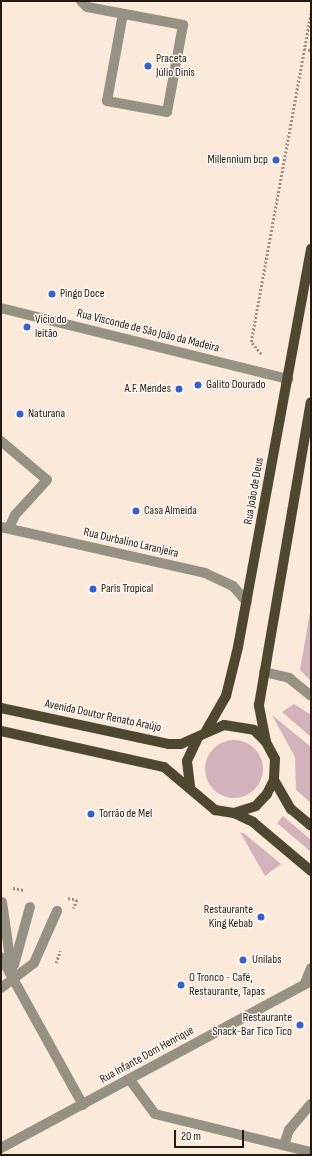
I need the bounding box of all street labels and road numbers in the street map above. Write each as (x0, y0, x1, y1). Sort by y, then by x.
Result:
street label: Rua Visconde de São João da Madeira (75, 306, 221, 356)
street label: Rua João de Deus (241, 456, 267, 526)
street label: Rua Durbalino Laranjeira (82, 525, 180, 561)
street label: Avenida Doutor Renato Araújo (43, 697, 163, 735)
street label: Rua Infante Dom Henrique (98, 1023, 196, 1087)

